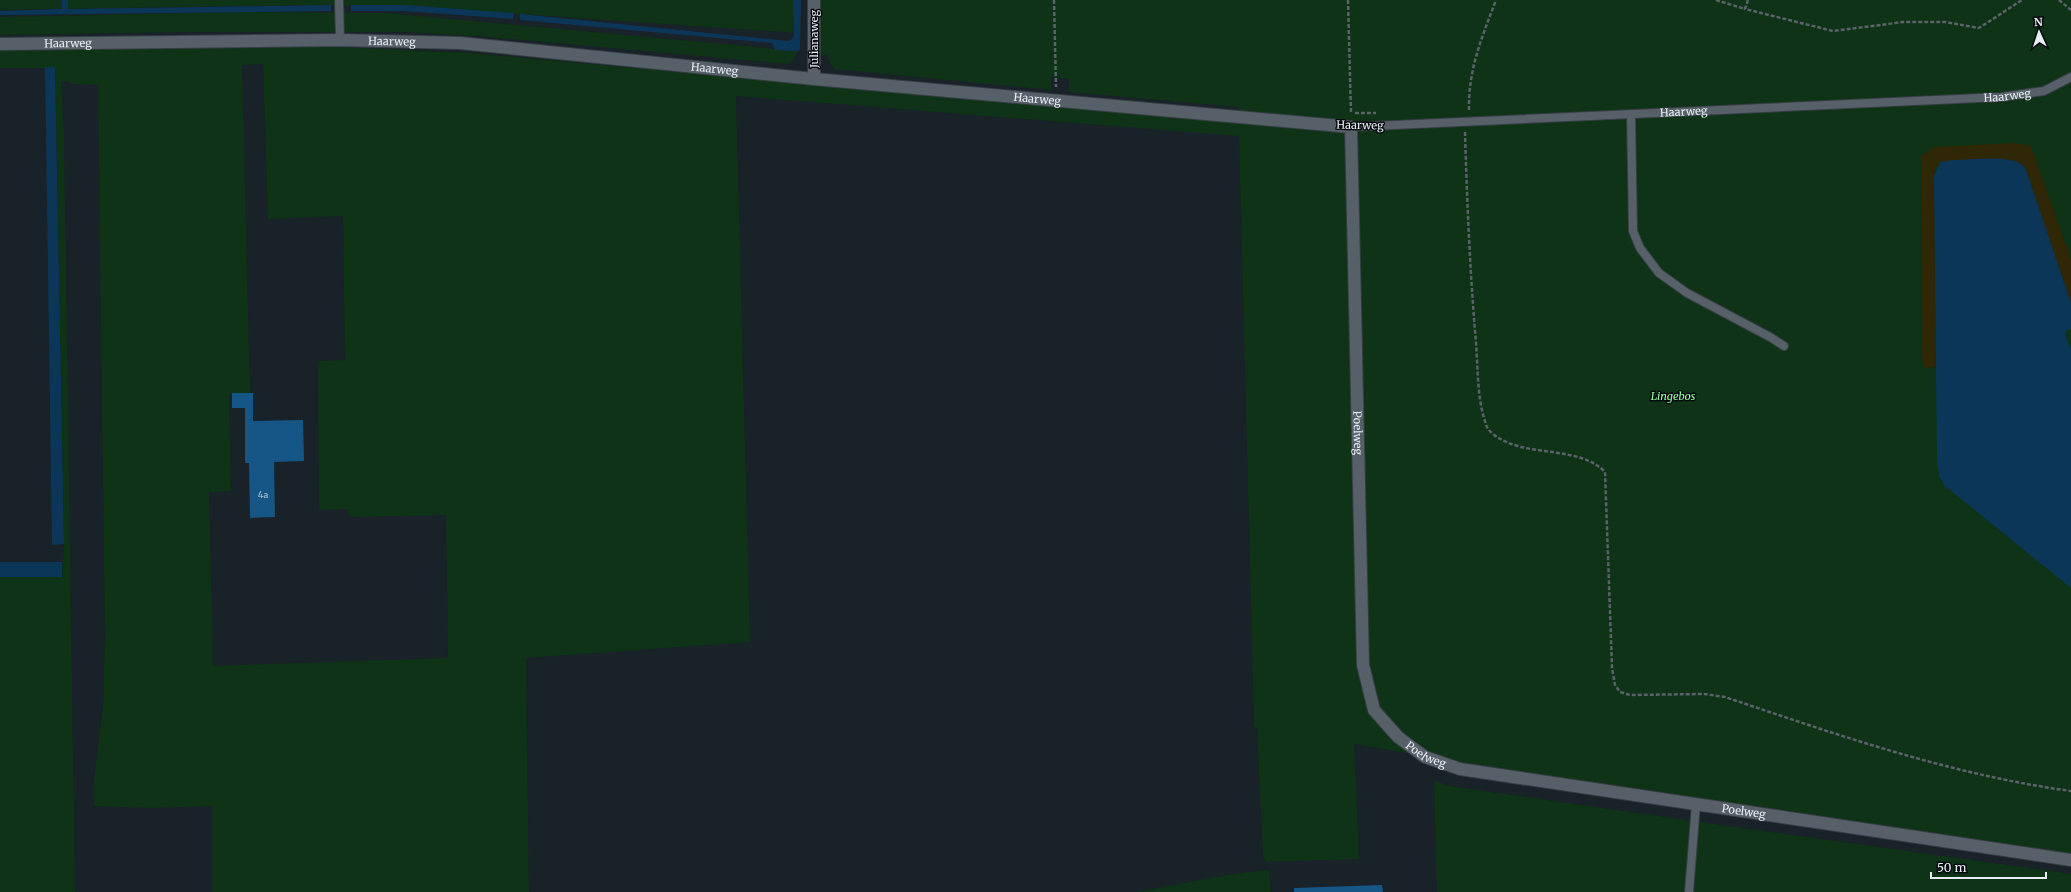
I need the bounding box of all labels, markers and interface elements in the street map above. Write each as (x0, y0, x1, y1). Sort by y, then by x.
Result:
street label: Julianaweg (807, 10, 821, 69)
north arrow (2019, 12, 2059, 52)
text: N (2034, 15, 2043, 29)
street label: Haarweg (368, 34, 416, 49)
street label: Haarweg (44, 36, 92, 50)
street label: Haarweg (690, 60, 739, 78)
street label: Haarweg (1983, 86, 2032, 105)
street label: Haarweg (1013, 90, 1062, 108)
street label: Haarweg (1660, 104, 1708, 120)
street label: Haarweg (1336, 118, 1384, 132)
park label: Lingebos (1651, 389, 1696, 403)
street label: Poelweg (1350, 411, 1365, 456)
house number: 4a (258, 489, 268, 500)
street label: Poelweg (1403, 738, 1448, 771)
street label: Poelweg (1721, 801, 1767, 821)
scale bar (1931, 854, 2046, 880)
text: 50 m (1937, 860, 1966, 875)

